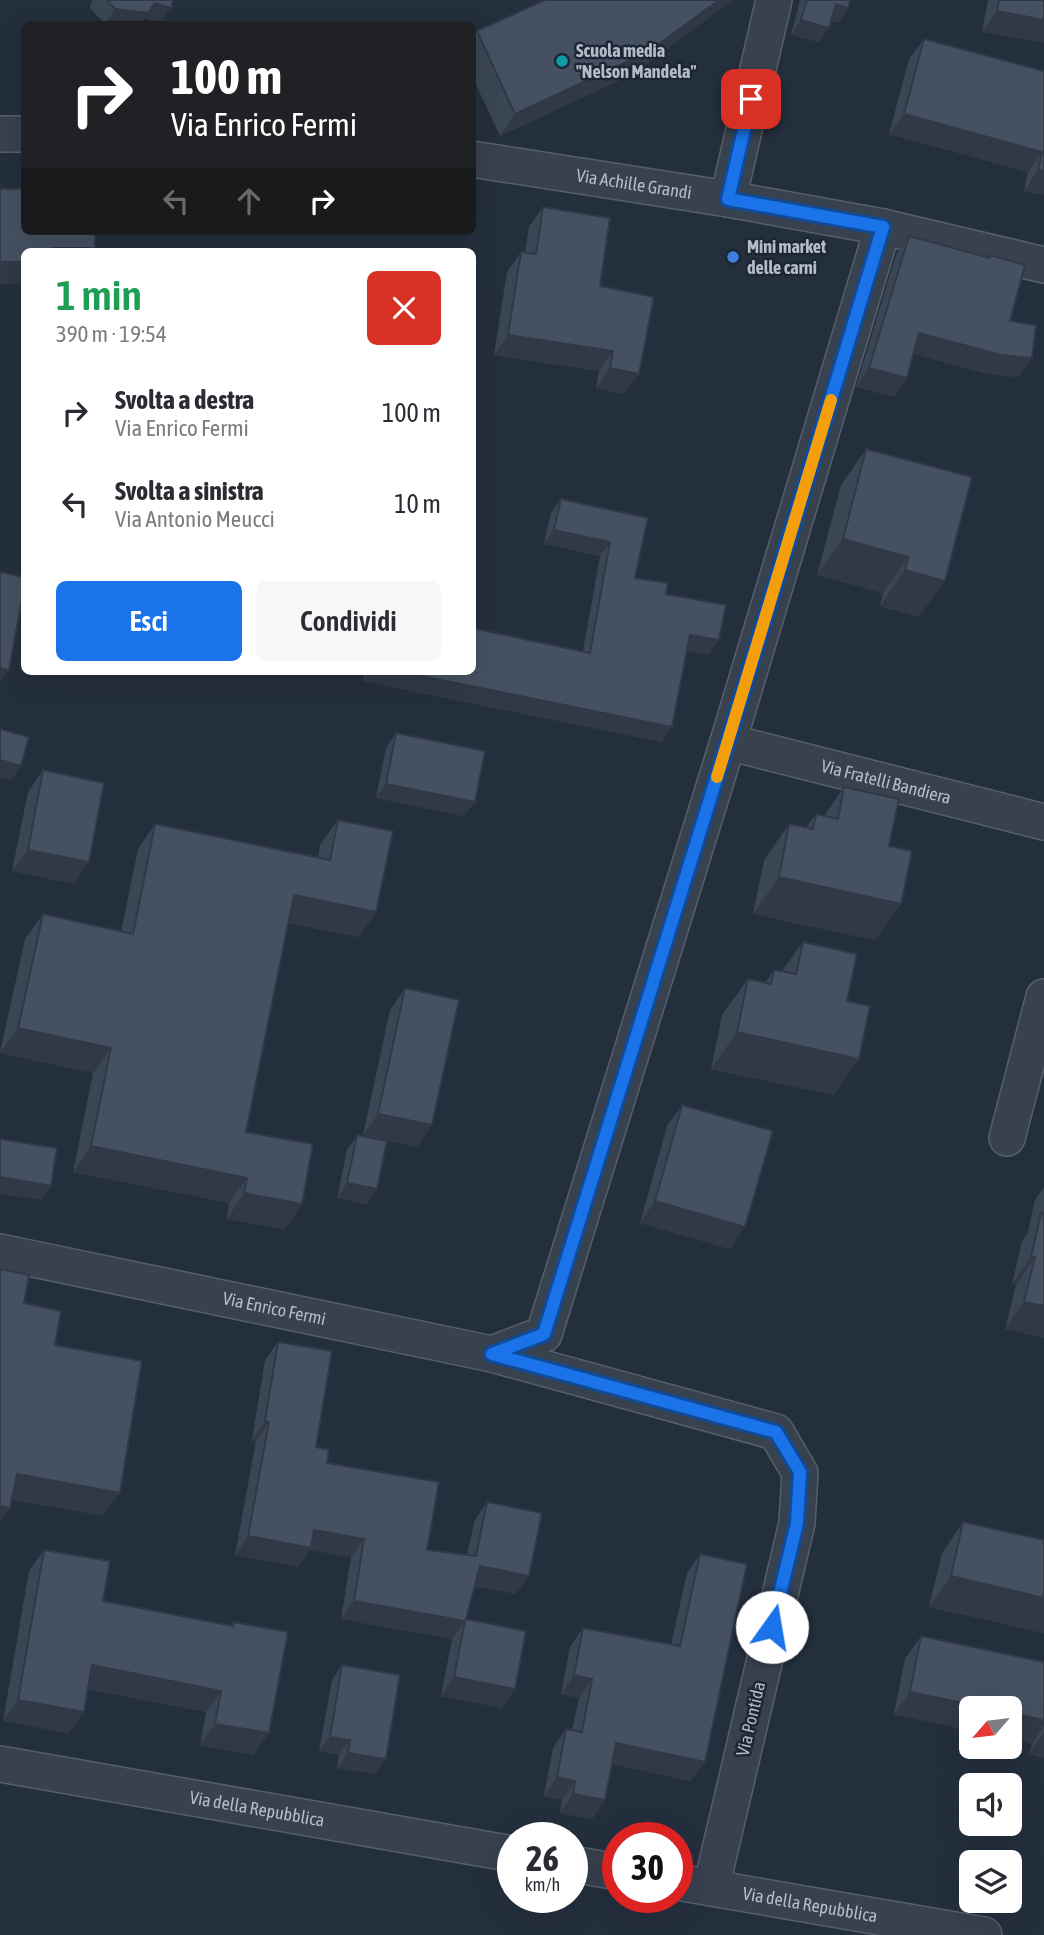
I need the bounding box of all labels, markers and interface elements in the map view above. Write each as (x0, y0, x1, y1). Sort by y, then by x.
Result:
place label: Scuola media "Nelson Mandela" (576, 40, 696, 82)
text: 100 m (171, 48, 282, 104)
icon: right (56, 49, 147, 140)
marker: Scuola media "Nelson Mandela" (554, 53, 570, 69)
pin (721, 69, 781, 129)
icon: arrive (732, 80, 770, 118)
text: Via Enrico Fermi (171, 106, 357, 143)
street label: Via Achille Grandi (575, 164, 693, 203)
icon: left (157, 182, 195, 220)
icon: ahead (230, 182, 268, 220)
icon: right (303, 182, 341, 220)
place label: Mini market delle carni (747, 236, 827, 278)
marker: Mini market delle carni (725, 249, 741, 265)
text: 1 min (56, 271, 142, 319)
button: close (367, 271, 441, 345)
text: 390 m · 19:54 (56, 321, 167, 347)
text: Svolta a destra (115, 385, 254, 415)
icon: right (56, 394, 94, 432)
text: 100 m (382, 398, 441, 428)
text: Via Enrico Fermi (115, 415, 249, 441)
text: Svolta a sinistra (115, 476, 264, 506)
icon: left (56, 485, 94, 523)
text: 10 m (394, 489, 441, 519)
text: Via Antonio Meucci (115, 506, 275, 532)
button: Esci (56, 581, 242, 661)
button: Condividi (256, 581, 441, 661)
street label: Via Fratelli Bandiera (819, 755, 953, 808)
street label: Via Enrico Fermi (221, 1287, 328, 1329)
position arrow (735, 1590, 809, 1664)
street label: Via Pontida (732, 1680, 769, 1758)
north arrow (959, 1696, 1022, 1759)
map controls (959, 1696, 1022, 1913)
button: sound (959, 1773, 1022, 1836)
street label: Via della Repubblica (188, 1786, 326, 1831)
speed limit sign: 30 (602, 1822, 693, 1913)
text: 26 (526, 1838, 559, 1878)
button: layers (959, 1850, 1022, 1913)
text: km/h (525, 1874, 560, 1895)
street label: Via della Repubblica (741, 1883, 879, 1926)

